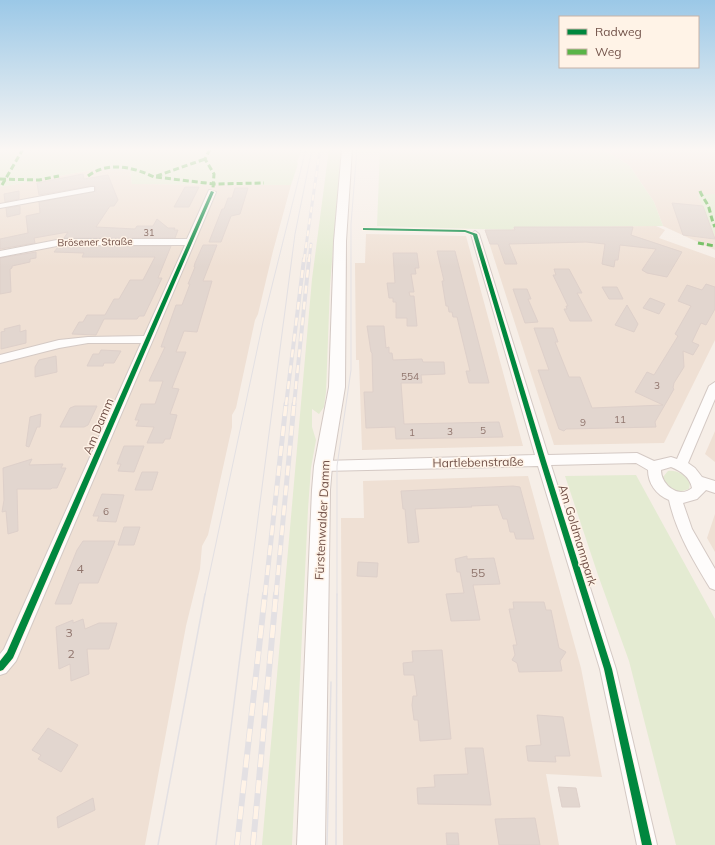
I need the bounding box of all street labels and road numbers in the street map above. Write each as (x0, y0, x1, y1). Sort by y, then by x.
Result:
street label: Brösener Straße (57, 235, 133, 249)
street label: Am Damm (79, 396, 117, 456)
street label: Hartlebenstraße (432, 454, 524, 470)
street label: Fürstenwalder Damm (311, 460, 333, 580)
street label: Am Goldmannpark (555, 483, 601, 588)

